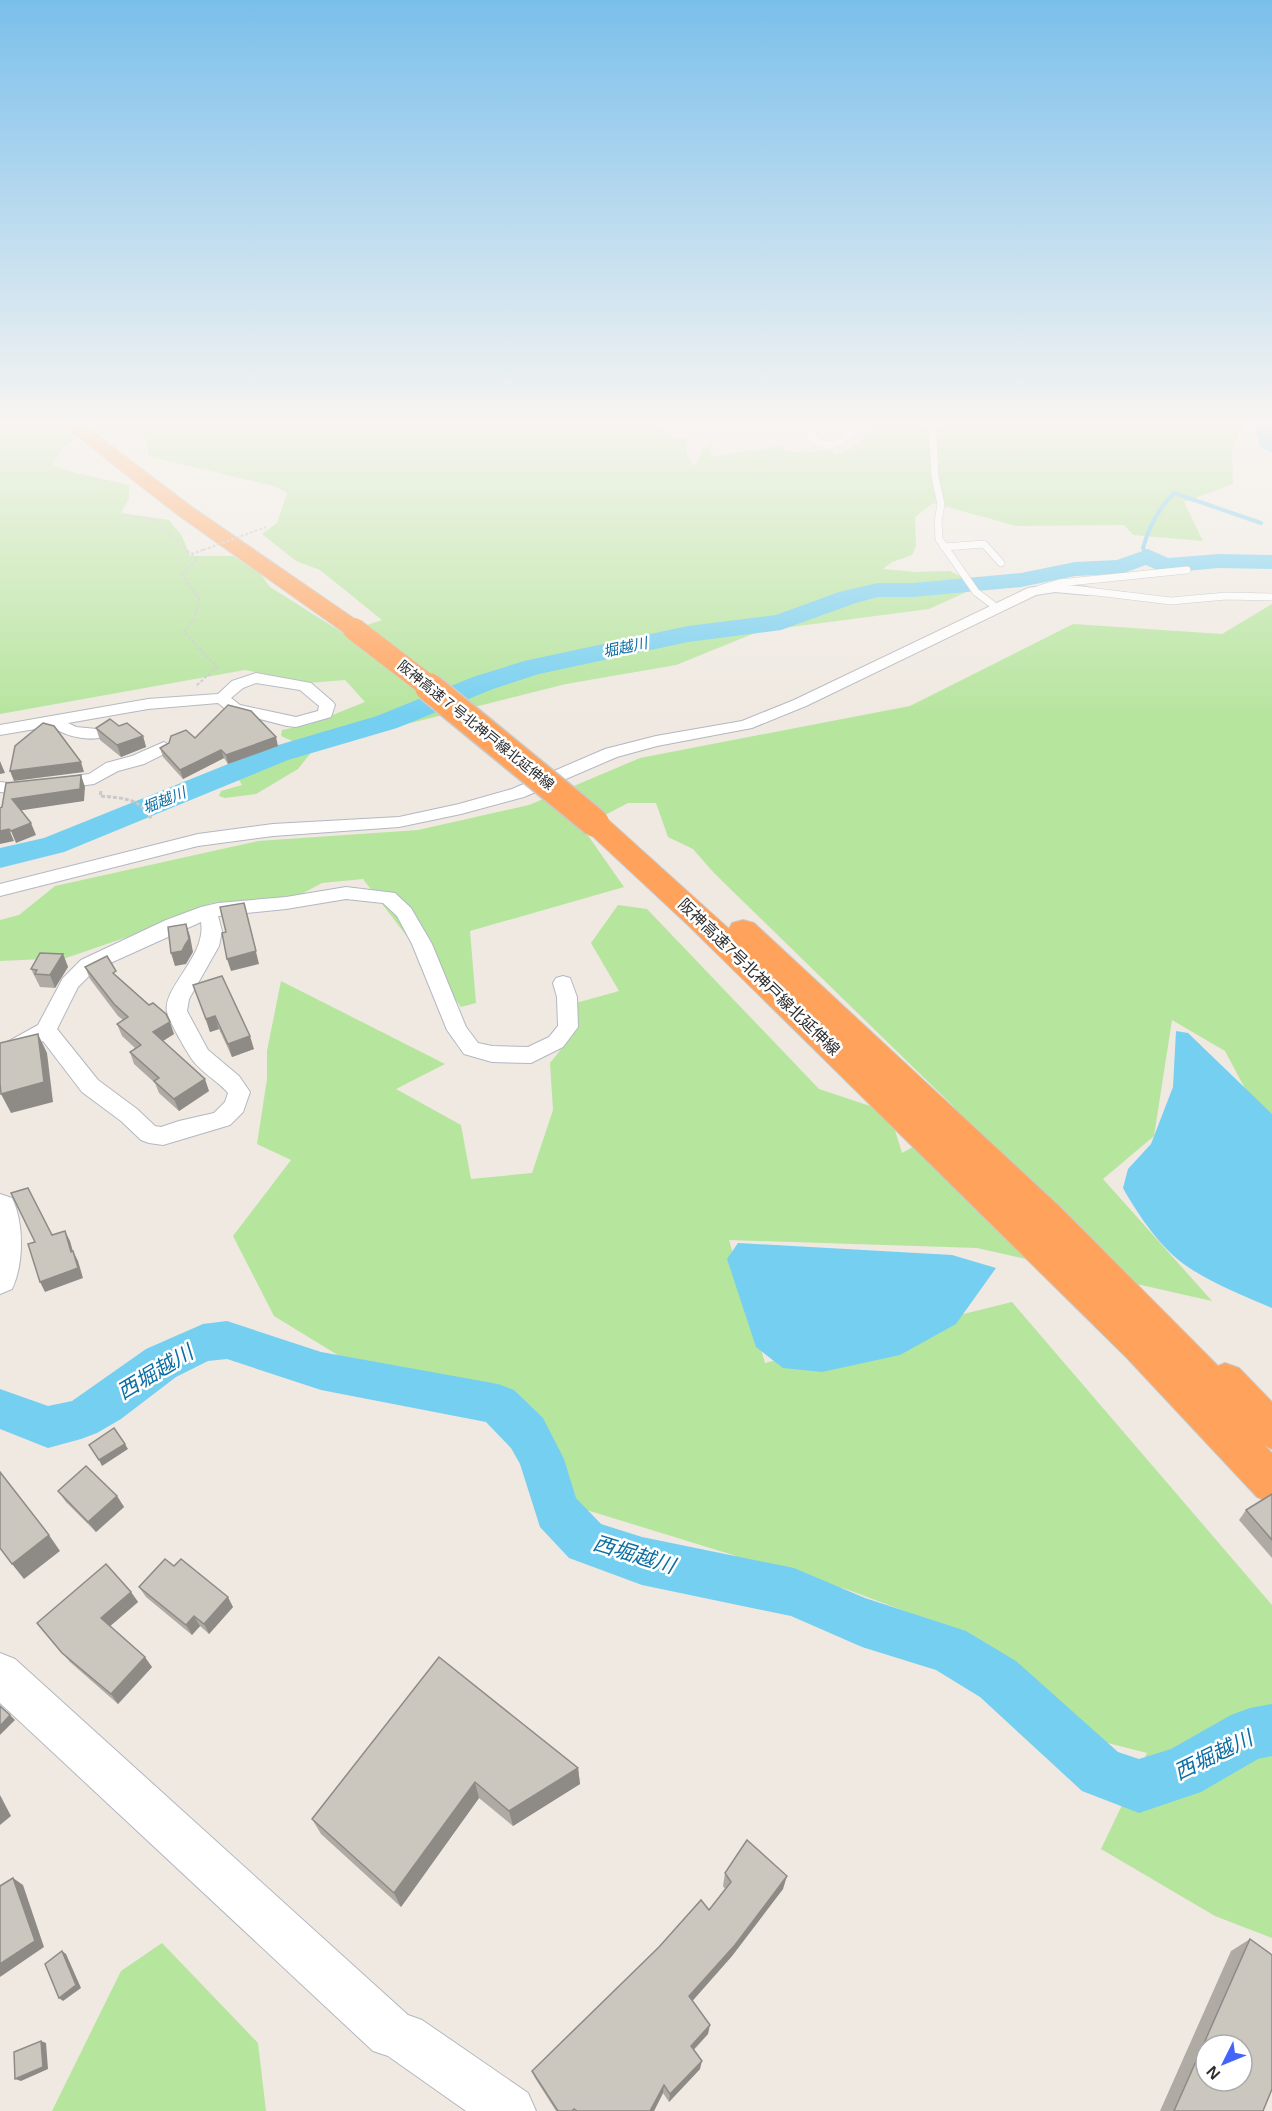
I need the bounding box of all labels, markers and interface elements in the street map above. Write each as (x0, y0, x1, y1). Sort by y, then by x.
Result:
water label: 堀越川 (601, 634, 651, 660)
street label: 阪神高速７号北神戸線北延伸線 (395, 657, 557, 793)
water label: 堀越川 (140, 783, 190, 816)
street label: 阪神高速7号北神戸線北延伸線 (675, 896, 843, 1058)
water label: 西堀越川 (113, 1339, 199, 1403)
water label: 西堀越川 (590, 1531, 679, 1578)
water label: 西堀越川 (1170, 1725, 1258, 1784)
north arrow (1194, 2033, 1254, 2093)
text: N (1203, 2063, 1224, 2083)

